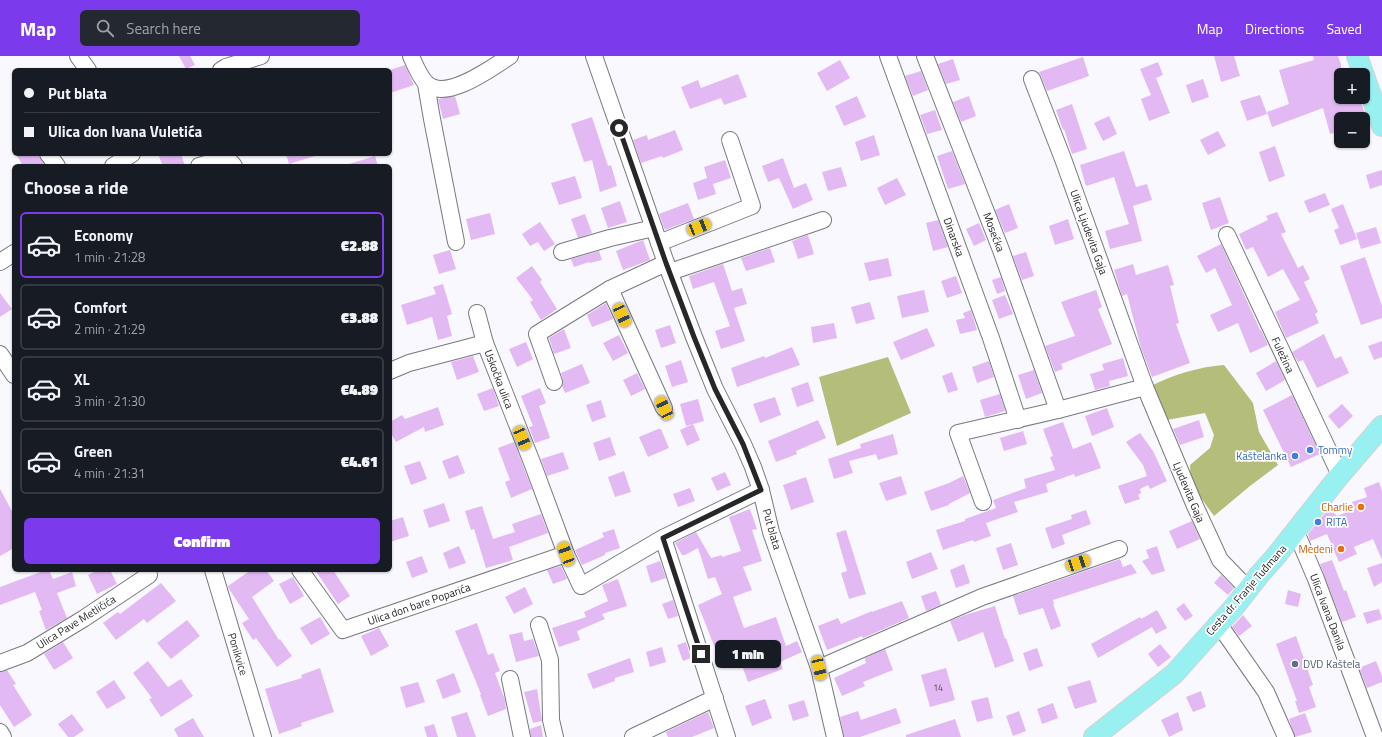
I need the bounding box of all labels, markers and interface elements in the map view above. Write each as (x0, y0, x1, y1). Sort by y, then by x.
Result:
search box (80, 10, 360, 46)
text: Map (20, 14, 56, 43)
icon: search (94, 17, 116, 39)
text: Search here (126, 17, 201, 40)
text: Map (1197, 18, 1223, 39)
text: Directions (1245, 18, 1304, 39)
text: Saved (1326, 18, 1362, 39)
map controls (1334, 68, 1370, 148)
button: + (1334, 68, 1370, 104)
text: Put blata (48, 82, 107, 105)
button: − (1334, 112, 1370, 148)
route start (610, 119, 628, 137)
text: Ulica don Ivana Vuletića (48, 120, 202, 143)
text: Choose a ride (24, 174, 128, 201)
street label: Ulica Ljudevita Gaja (1066, 187, 1112, 277)
street label: Mosećka (979, 210, 1009, 255)
street label: Dinarska (940, 215, 969, 259)
car (686, 217, 712, 237)
text: Economy (74, 224, 133, 247)
icon: car (26, 227, 62, 263)
text: €2.88 (341, 234, 378, 257)
text: 1 min · 21:28 (74, 247, 145, 267)
text: Comfort (74, 296, 127, 319)
icon: car (26, 299, 62, 335)
car (611, 302, 633, 328)
text: €3.88 (341, 306, 378, 329)
text: 2 min · 21:29 (74, 319, 145, 339)
street label: Fuležina (1268, 334, 1299, 376)
street label: Uskočka ulica (480, 347, 518, 411)
text: XL (74, 368, 90, 391)
icon: car (26, 371, 62, 407)
text: €4.89 (341, 378, 378, 401)
text: 3 min · 21:30 (74, 391, 145, 411)
car (653, 395, 675, 421)
car (512, 425, 532, 451)
text: Green (74, 440, 112, 463)
place label: Tommy (1318, 442, 1353, 458)
icon: car (26, 443, 62, 479)
marker: Tommy (1305, 445, 1315, 455)
place label: Kaštelanka (1236, 448, 1287, 464)
text: €4.61 (341, 450, 378, 473)
marker: Kaštelanka (1290, 451, 1300, 461)
street label: Ljudevita Gaja (1169, 459, 1209, 525)
text: 4 min · 21:31 (74, 463, 145, 483)
place label: Charlie (1321, 499, 1353, 515)
marker: Charlie (1356, 502, 1366, 512)
street label: Put blata (759, 507, 786, 552)
place label: RITA (1326, 514, 1348, 530)
marker: RITA (1313, 517, 1323, 527)
button: Confirm (24, 518, 380, 564)
car (556, 541, 576, 567)
street label: Cesta dr. Franje Tuđmana (1202, 541, 1290, 639)
place label: Medeni (1299, 541, 1333, 557)
marker: Medeni (1336, 544, 1346, 554)
car (1065, 553, 1091, 573)
street label: Ulica Ivana Danila (1306, 571, 1350, 653)
street label: Ulica don bare Poparića (365, 579, 473, 629)
street label: Ulica Pave Metličića (33, 591, 119, 653)
street label: Ponikvice (224, 631, 252, 678)
callout: 1 min (715, 640, 781, 668)
text: 1 min (732, 644, 764, 664)
route end (692, 645, 710, 663)
car (810, 655, 828, 681)
place label: DVD Kaštela (1303, 656, 1361, 672)
marker: DVD Kaštela (1290, 659, 1300, 669)
house number: 14 (933, 681, 943, 694)

